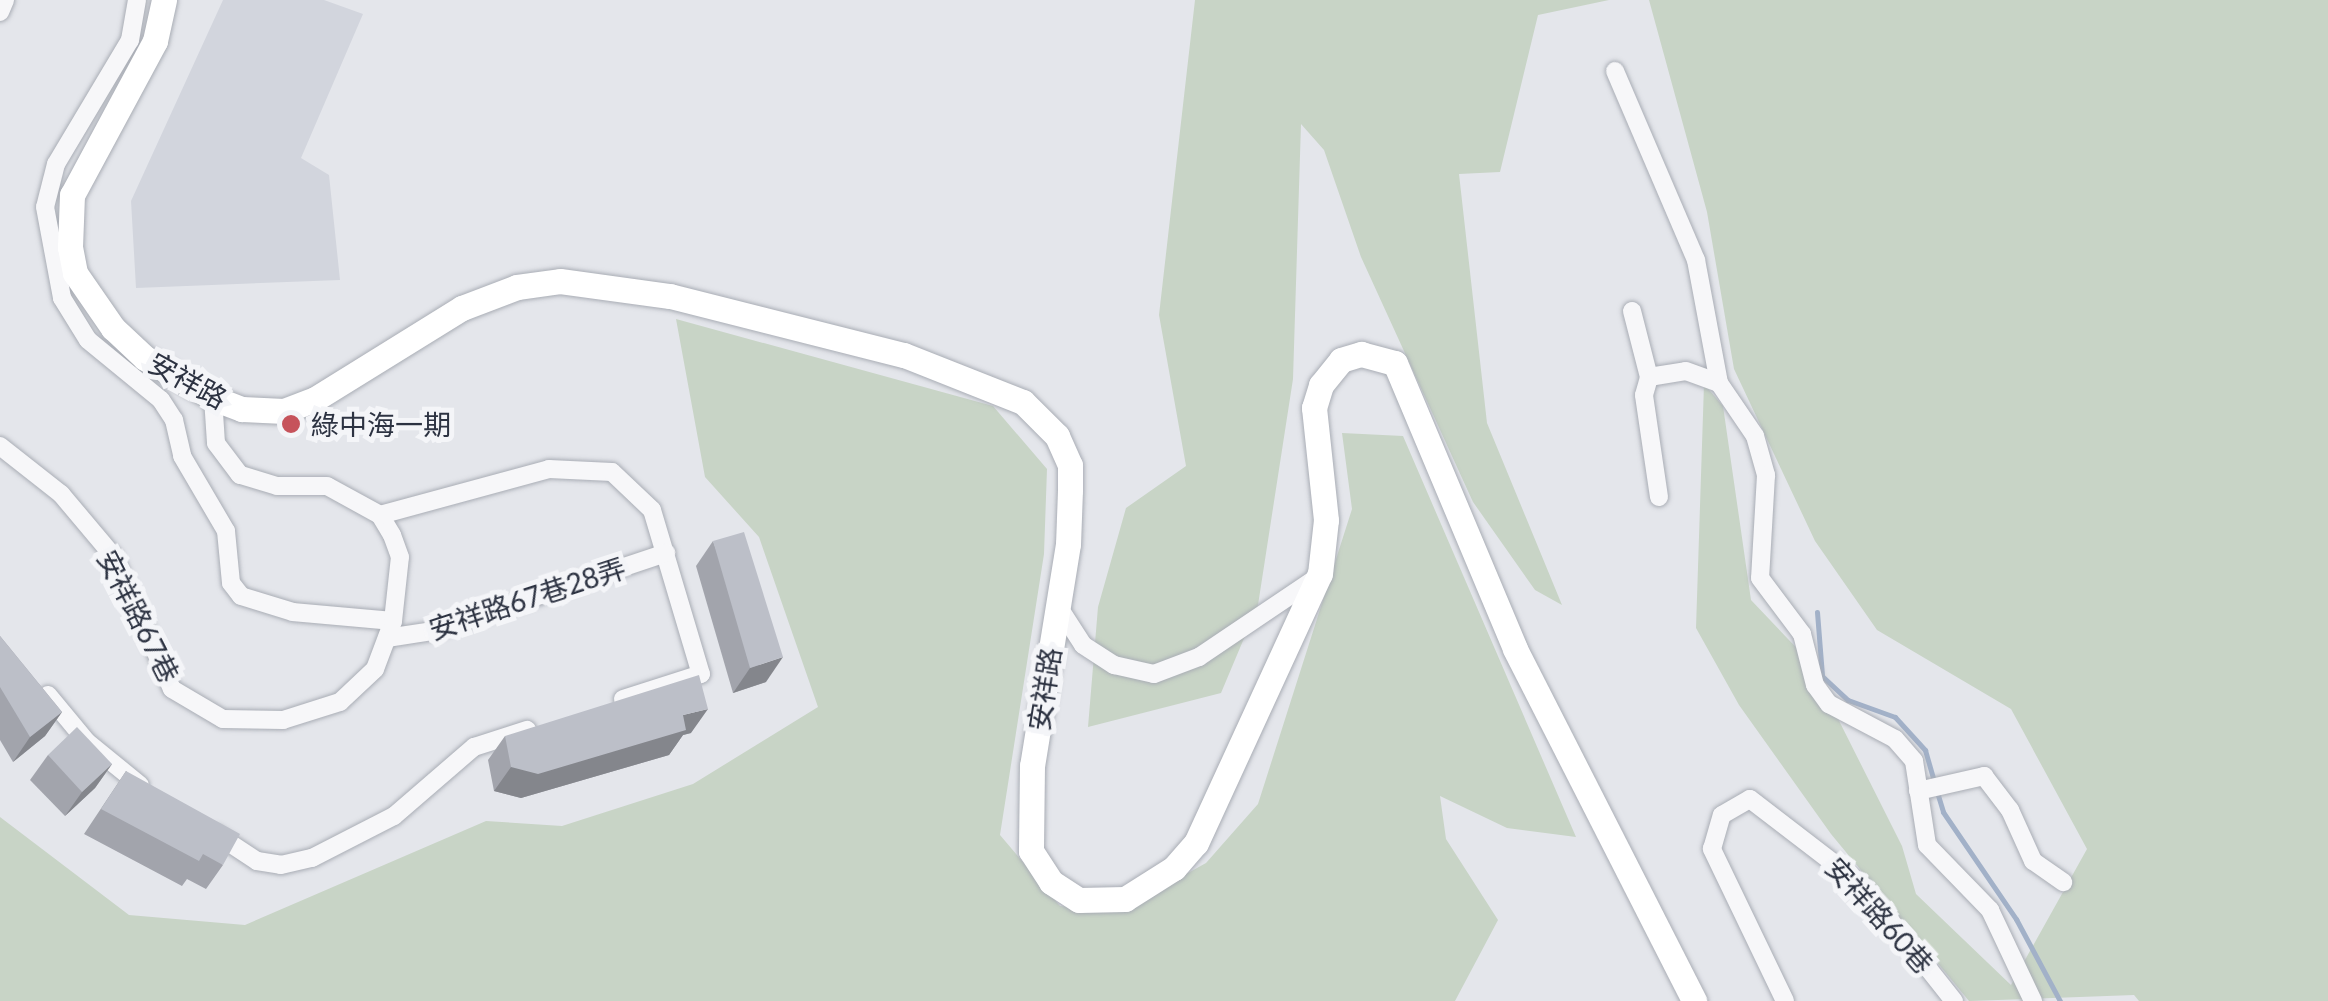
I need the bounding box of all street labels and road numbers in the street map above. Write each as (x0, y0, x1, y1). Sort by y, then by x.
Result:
street label: 安祥路 (143, 345, 233, 415)
street label: 安祥路67巷 (91, 544, 187, 688)
street label: 安祥路67巷28弄 (424, 550, 630, 646)
street label: 安祥路 (1021, 645, 1067, 733)
street label: 安祥路60巷 (1819, 850, 1941, 980)

